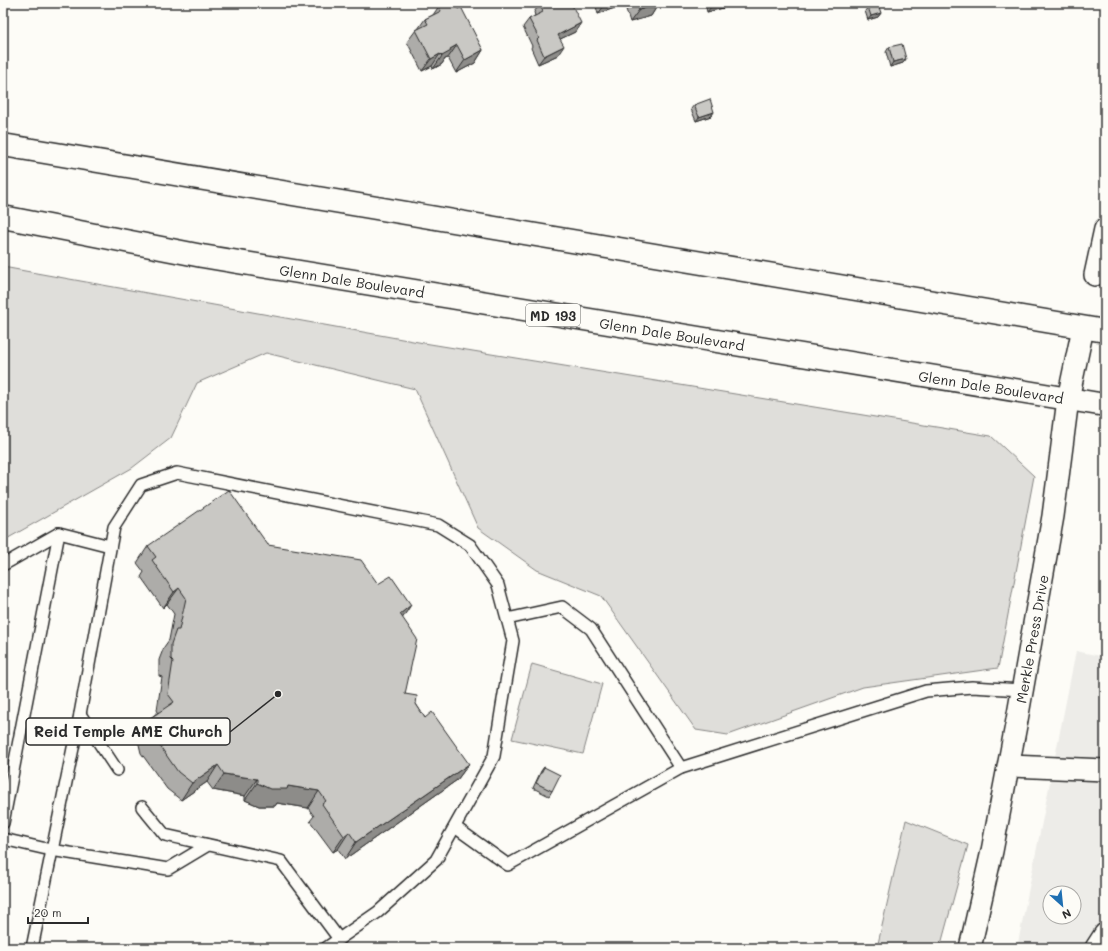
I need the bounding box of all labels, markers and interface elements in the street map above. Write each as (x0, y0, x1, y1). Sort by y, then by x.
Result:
street label: Glenn Dale Boulevard (278, 260, 426, 302)
road number: MD 193 (526, 304, 580, 326)
street label: Glenn Dale Boulevard (598, 313, 746, 355)
street label: Glenn Dale Boulevard (917, 366, 1065, 408)
street label: Merkle Press Drive (1011, 573, 1053, 705)
callout: Reid Temple AME Church (26, 718, 230, 745)
text: Reid Temple AME Church (34, 721, 222, 741)
north arrow (1042, 885, 1082, 925)
scale bar (28, 899, 88, 925)
text: 20 m (34, 904, 62, 920)
text: N (1060, 906, 1074, 923)

